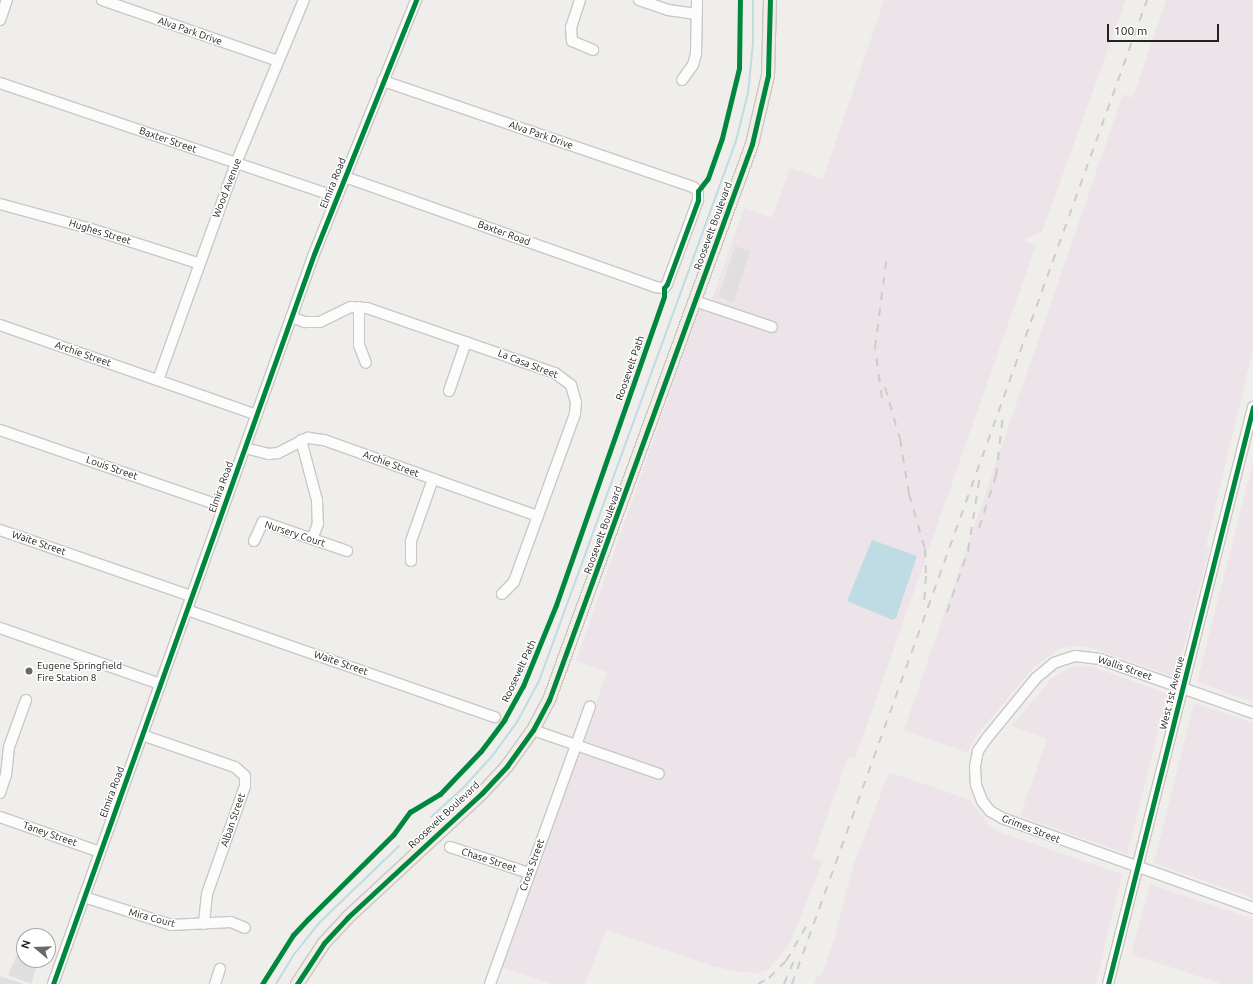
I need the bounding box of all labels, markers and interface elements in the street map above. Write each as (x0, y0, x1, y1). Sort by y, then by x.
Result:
street label: Alva Park Drive (156, 14, 224, 48)
scale bar (1109, 16, 1221, 42)
text: 100 m (1114, 24, 1147, 37)
street label: Alva Park Drive (507, 118, 575, 152)
street label: Baxter Street (138, 125, 198, 155)
street label: Elmira Road (317, 156, 349, 210)
street label: Wood Avenue (210, 157, 244, 219)
street label: Roosevelt Boulevard (692, 180, 734, 272)
street label: Hughes Street (68, 217, 132, 247)
street label: Baxter Road (476, 218, 532, 248)
street label: Roosevelt Path (613, 334, 647, 402)
street label: Archie Street (53, 339, 113, 369)
street label: La Casa Street (496, 347, 560, 381)
street label: Archie Street (361, 448, 421, 480)
street label: Louis Street (85, 454, 139, 482)
street label: Elmira Road (206, 460, 236, 514)
street label: Roosevelt Boulevard (582, 484, 624, 576)
street label: Nursery Court (263, 519, 327, 549)
street label: Waite Street (10, 528, 68, 558)
street label: Roosevelt Path (499, 638, 539, 704)
street label: Waite Street (312, 648, 370, 678)
street label: Wallis Street (1096, 653, 1154, 683)
street label: West 1st Avenue (1157, 655, 1187, 731)
place label: Eugene Springfield Fire Station 8 (37, 659, 122, 682)
marker: Eugene Springfield Fire Station 8 (24, 666, 34, 676)
street label: Elmira Road (97, 765, 127, 819)
street label: Roosevelt Boulevard (406, 779, 482, 851)
street label: Alban Street (218, 792, 248, 848)
street label: Grimes Street (1000, 812, 1062, 846)
street label: Taney Street (21, 819, 79, 849)
street label: Cross Street (517, 837, 547, 893)
street label: Chase Street (460, 845, 518, 875)
street label: Mira Court (127, 906, 177, 930)
north arrow (16, 928, 56, 968)
text: N (19, 939, 33, 950)

